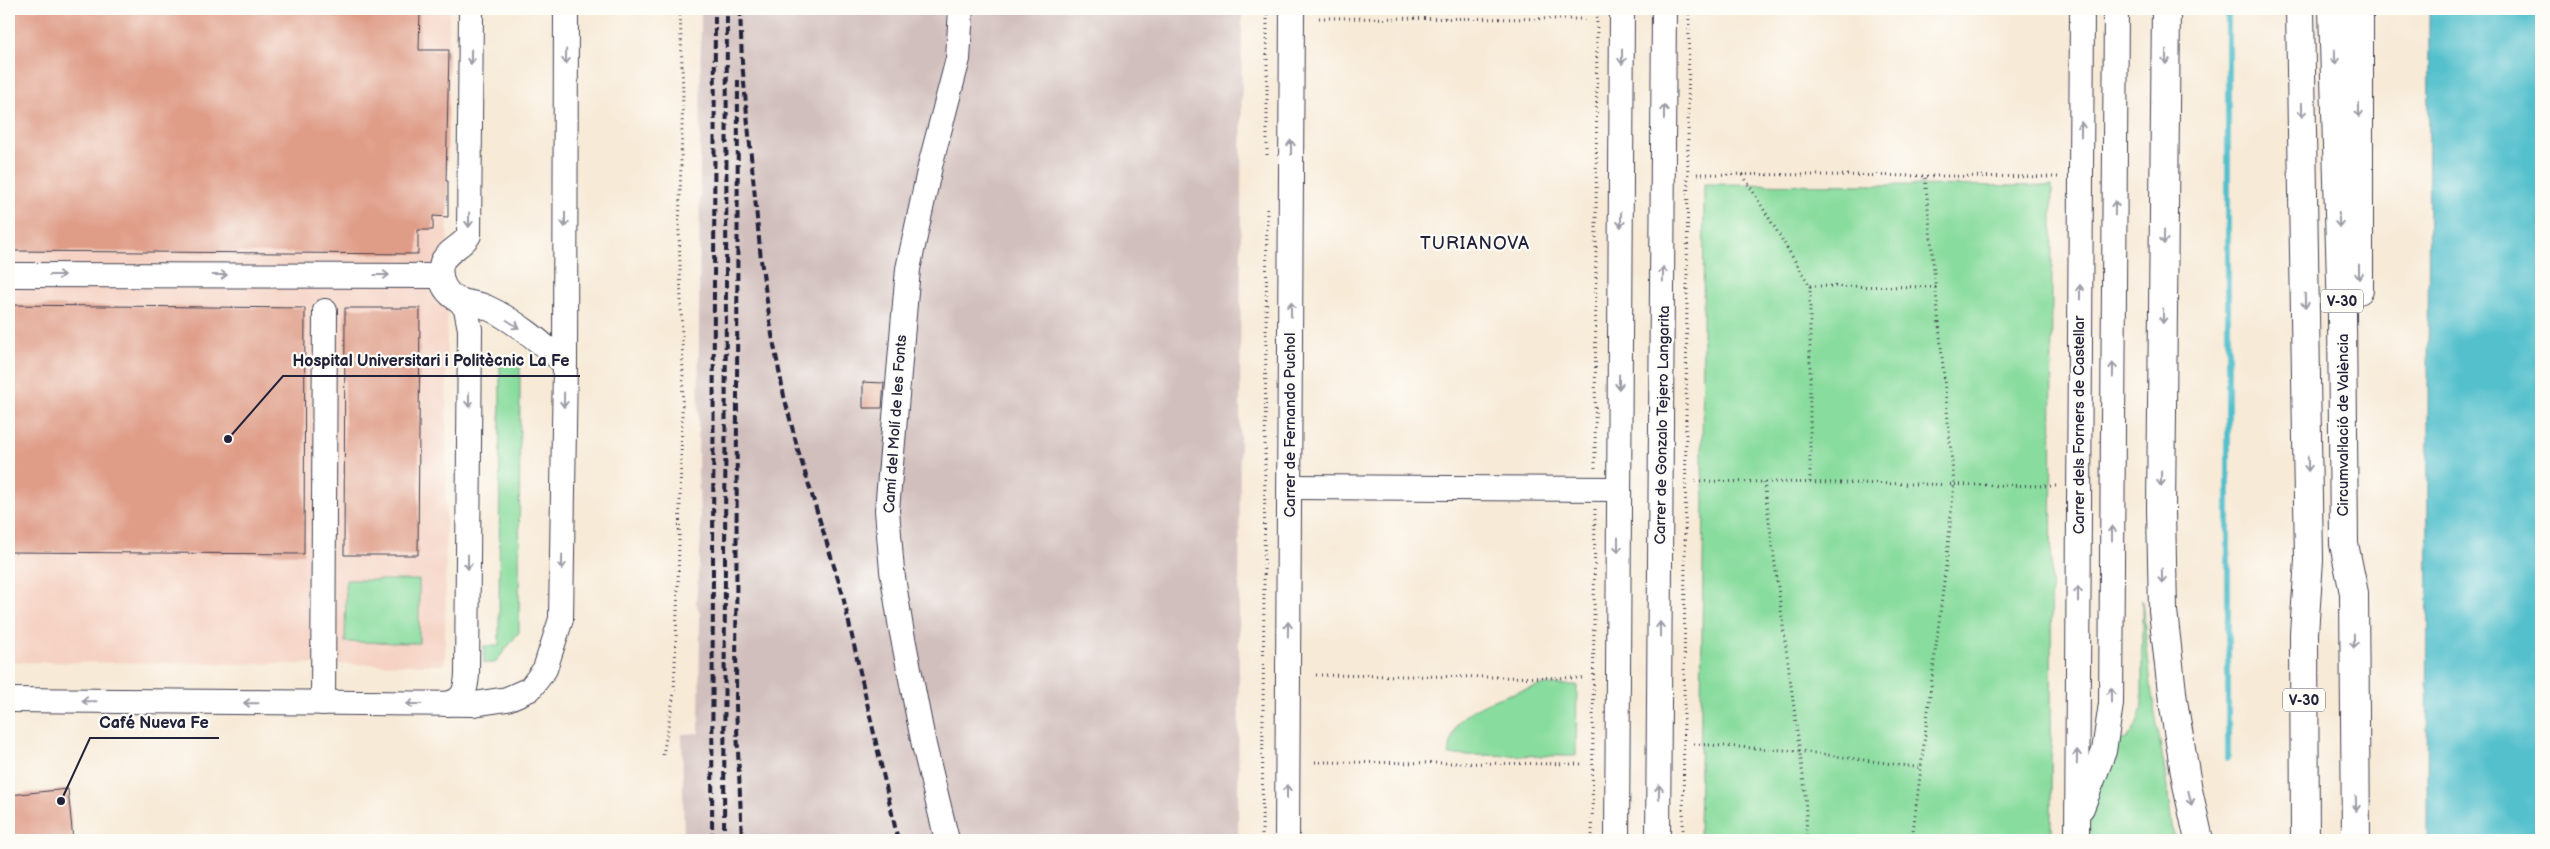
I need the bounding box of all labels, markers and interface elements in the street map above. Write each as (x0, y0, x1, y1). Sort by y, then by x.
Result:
one-way arrow (466, 49, 476, 65)
one-way arrow (561, 49, 571, 65)
one-way arrow (1617, 49, 1627, 65)
one-way arrow (2161, 49, 2171, 65)
one-way arrow (2330, 49, 2339, 65)
one-way arrow (2297, 102, 2306, 118)
one-way arrow (2354, 102, 2364, 118)
one-way arrow (1659, 104, 1669, 120)
one-way arrow (2076, 121, 2086, 138)
one-way arrow (1286, 139, 1296, 155)
one-way arrow (2110, 200, 2120, 216)
one-way arrow (464, 212, 474, 228)
one-way arrow (560, 212, 570, 228)
one-way arrow (1616, 212, 1626, 228)
one-way arrow (2334, 212, 2344, 228)
one-way arrow (2159, 229, 2169, 245)
district label: TURIANOVA (1420, 233, 1530, 254)
one-way arrow (2354, 264, 2364, 280)
one-way arrow (1659, 266, 1668, 282)
one-way arrow (49, 270, 65, 280)
one-way arrow (212, 270, 228, 280)
one-way arrow (374, 270, 390, 280)
one-way arrow (2075, 284, 2085, 300)
road number: V-30 (2321, 290, 2363, 312)
one-way arrow (2300, 293, 2310, 309)
one-way arrow (1286, 301, 1296, 318)
street label: Carrer de Gonzalo Tejero Langarita (1651, 305, 1674, 545)
one-way arrow (2158, 308, 2168, 324)
street label: Carrer dels Forners de Castellar (2070, 315, 2089, 534)
one-way arrow (506, 320, 520, 330)
street label: Carrer de Fernando Puchol (1281, 333, 1300, 517)
street label: Camí del Molí de les Fonts (880, 334, 911, 514)
street label: Circumval·lació de València (2334, 334, 2353, 516)
callout: Hospital Universitari i Politècnic La Fe (283, 345, 580, 376)
text: Hospital Universitari i Politècnic La Fe (292, 352, 570, 371)
one-way arrow (2108, 363, 2118, 379)
one-way arrow (1614, 374, 1624, 390)
one-way arrow (464, 391, 474, 407)
one-way arrow (559, 392, 569, 408)
one-way arrow (2303, 455, 2312, 471)
one-way arrow (2156, 470, 2166, 486)
one-way arrow (2107, 525, 2117, 542)
one-way arrow (1613, 536, 1623, 553)
one-way arrow (463, 554, 473, 570)
one-way arrow (557, 554, 566, 570)
one-way arrow (2157, 568, 2167, 584)
one-way arrow (2074, 586, 2083, 602)
one-way arrow (1284, 621, 1293, 637)
one-way arrow (1655, 621, 1665, 638)
one-way arrow (2349, 633, 2359, 649)
one-way arrow (2106, 688, 2116, 704)
road number: V-30 (2283, 688, 2325, 712)
one-way arrow (81, 696, 97, 706)
one-way arrow (243, 698, 259, 707)
one-way arrow (406, 699, 422, 709)
callout: Café Nueva Fe (90, 707, 219, 738)
text: Café Nueva Fe (99, 714, 209, 733)
one-way arrow (2073, 749, 2082, 765)
one-way arrow (1282, 784, 1292, 800)
one-way arrow (1654, 784, 1664, 800)
one-way arrow (2185, 790, 2195, 806)
one-way arrow (2351, 796, 2361, 812)

